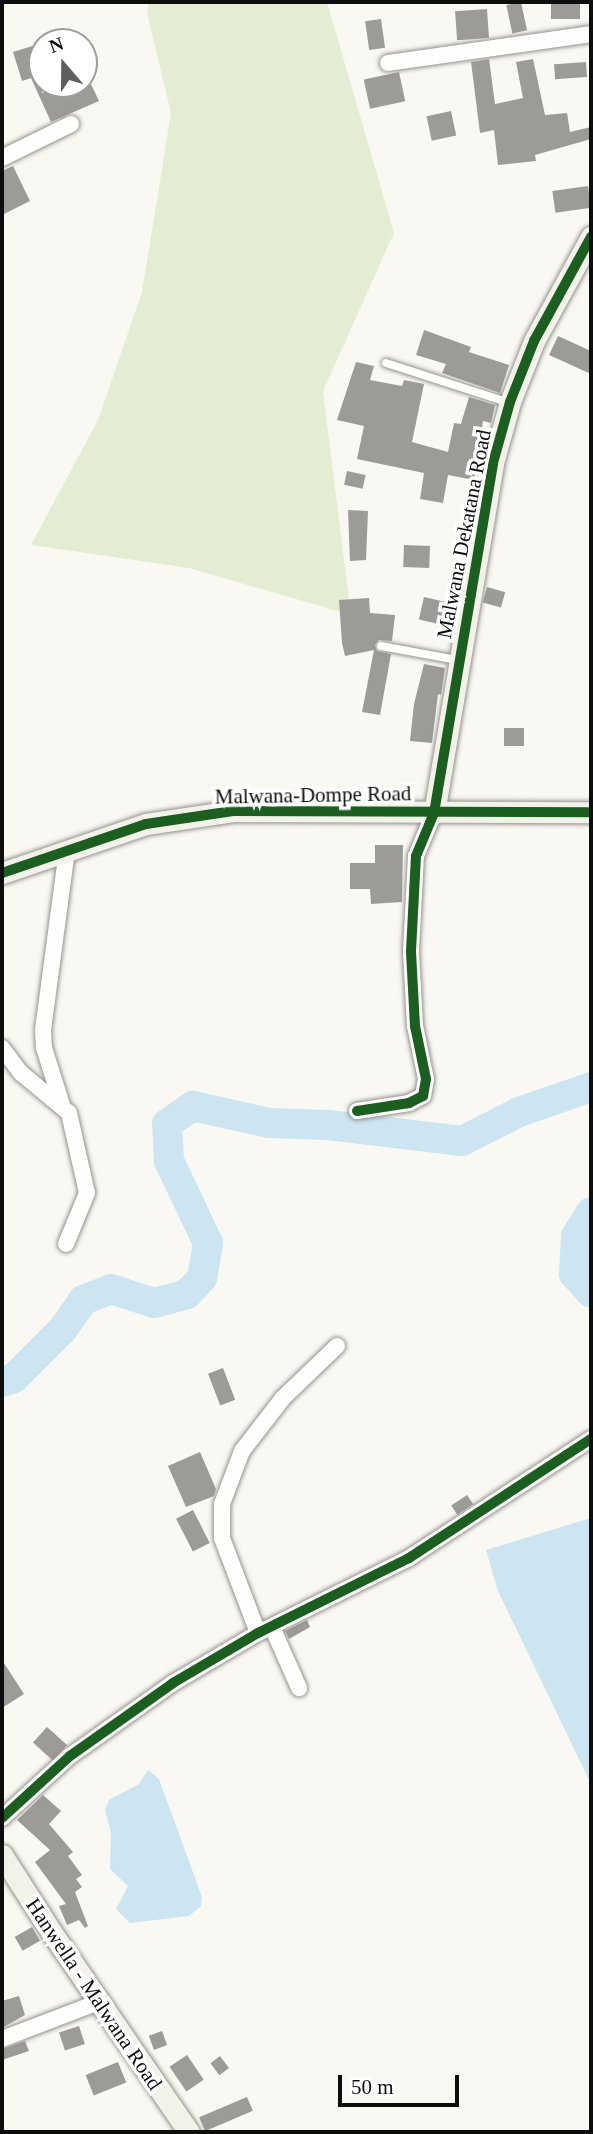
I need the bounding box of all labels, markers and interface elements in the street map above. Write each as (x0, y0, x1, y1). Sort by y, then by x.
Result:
north arrow (28, 28, 98, 98)
text: N (46, 32, 66, 57)
street label: Malwana Dekatana Road (431, 427, 497, 641)
street label: Malwana-Dompe Road (215, 781, 411, 809)
street label: Hanwella - Malwana Road (20, 1893, 168, 2095)
scale bar (341, 2060, 462, 2104)
text: 50 m (351, 2075, 394, 2099)

